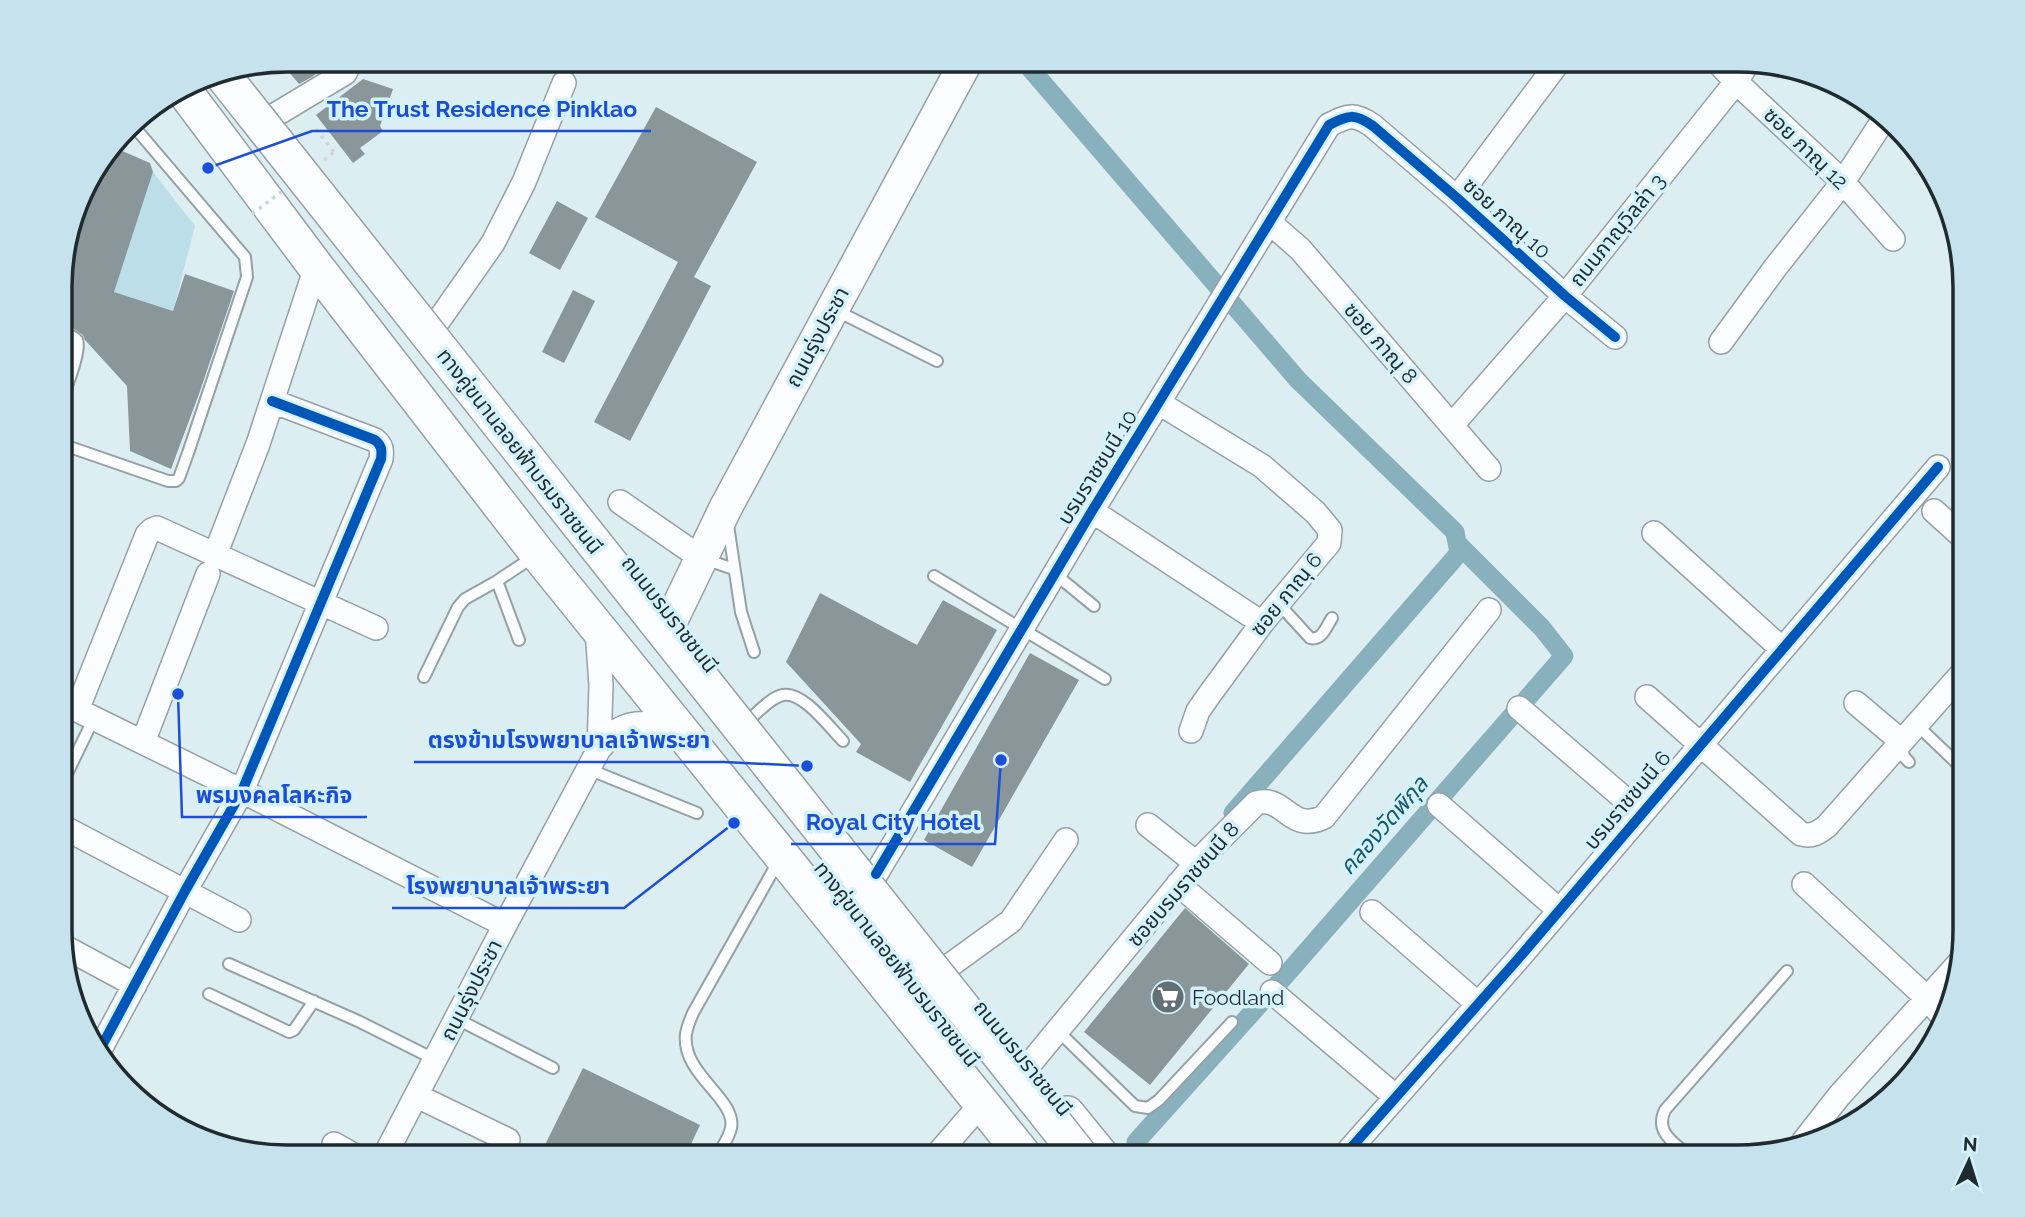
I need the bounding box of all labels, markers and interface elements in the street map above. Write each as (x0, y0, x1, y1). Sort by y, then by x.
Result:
callout: The Trust Residence Pinklao (312, 87, 651, 131)
text: The Trust Residence Pinklao (327, 95, 637, 122)
street label: ซอย ภาณุ 12 (1758, 102, 1853, 195)
street label: ถนนภาณุวิลล่า 3 (1564, 168, 1671, 292)
street label: ซอย ภาณุ 10 (1457, 172, 1556, 265)
street label: ถนนรุ่งประชา (780, 283, 855, 392)
street label: ซอย ภาณุ 8 (1338, 297, 1423, 389)
street label: ทางคู่ขนานลอยฟ้าบรมราชชนนี (431, 343, 608, 559)
street label: บรมราชชนนี 10 (1052, 405, 1142, 529)
street label: ซอย ภาณุ 6 (1245, 547, 1328, 641)
street label: ถนนบรมราชชนนี (616, 550, 724, 678)
callout: ตรงข้ามโรงพยาบาลเจ้าพระยา (414, 718, 724, 762)
text: ตรงข้ามโรงพยาบาลเจ้าพระยา (428, 726, 710, 753)
street label: บรมราชชนนี 6 (1578, 745, 1676, 855)
water label: คลองวัดพิกุล (1333, 770, 1434, 880)
callout: พรมงคลโลหะกิจ (182, 773, 367, 817)
text: พรมงคลโลหะกิจ (196, 781, 352, 808)
callout: Royal City Hotel (791, 800, 995, 844)
text: Royal City Hotel (806, 808, 981, 835)
street label: ซอยบรมราชชนนี 8 (1122, 816, 1244, 952)
street label: ทางคู่ขนานลอยฟ้าบรมราชชนนี (808, 856, 985, 1072)
callout: โรงพยาบาลเจ้าพระยา (392, 864, 624, 908)
text: โรงพยาบาลเจ้าพระยา (406, 872, 610, 899)
street label: ถนนรุ่งประชา (435, 935, 508, 1045)
supermarket icon: Foodland (1149, 978, 1187, 1016)
place label: Foodland (1192, 985, 1284, 1010)
street label: ถนนบรมราชชนนี (969, 995, 1077, 1121)
north arrow (1934, 1126, 2004, 1196)
text: N (1962, 1133, 1978, 1156)

